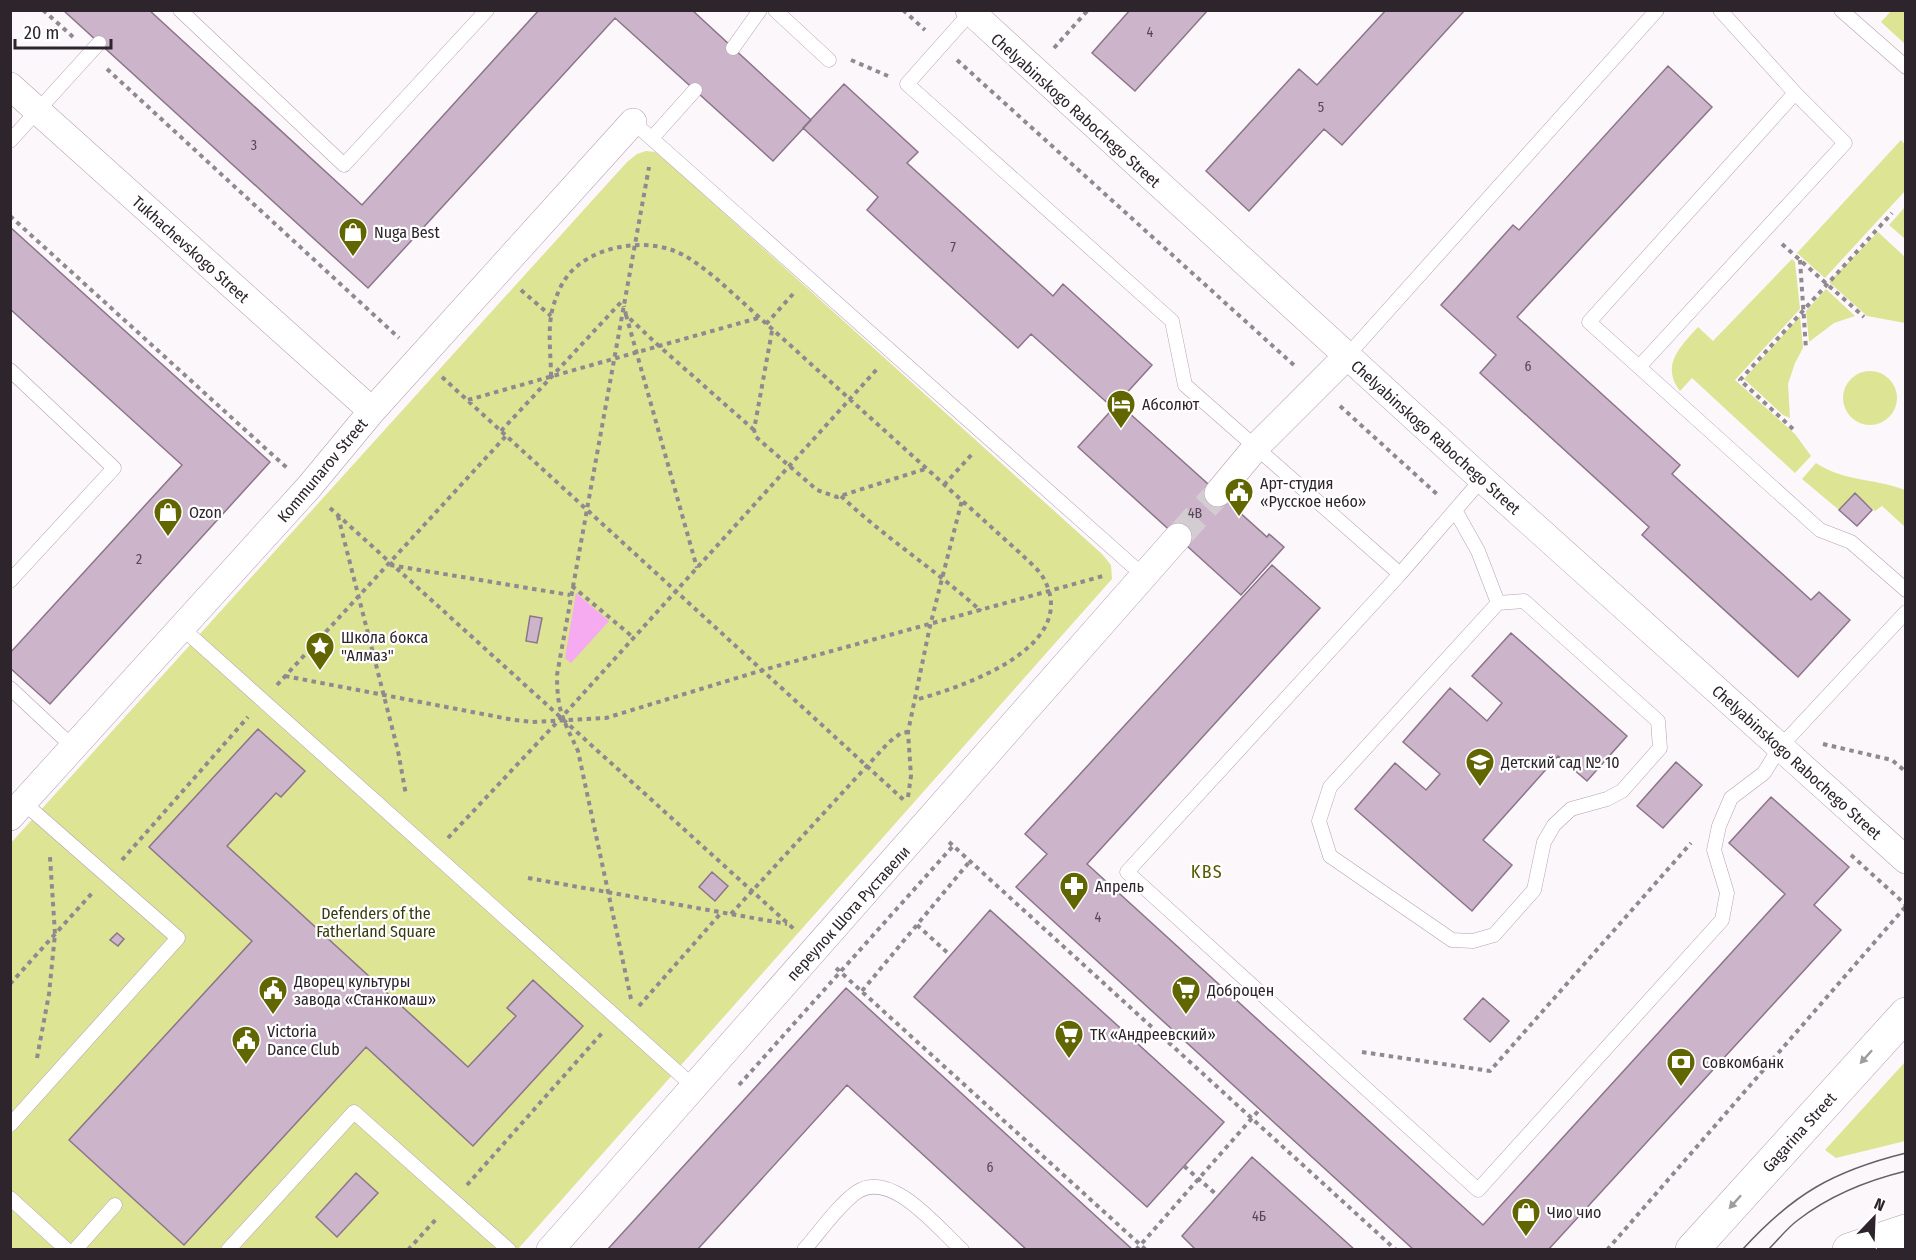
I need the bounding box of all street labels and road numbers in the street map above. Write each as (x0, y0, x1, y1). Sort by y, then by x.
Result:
street label: Chelyabinskogo Rabochego Street (987, 29, 1165, 192)
street label: Tukhachevskogo Street (128, 192, 253, 307)
street label: Chelyabinskogo Rabochego Street (1347, 356, 1525, 519)
street label: Kommunarov Street (273, 414, 372, 526)
street label: Chelyabinskogo Rabochego Street (1708, 681, 1886, 844)
street label: переулок Шота Руставели (783, 842, 914, 985)
street label: Gagarina Street (1759, 1088, 1841, 1176)

